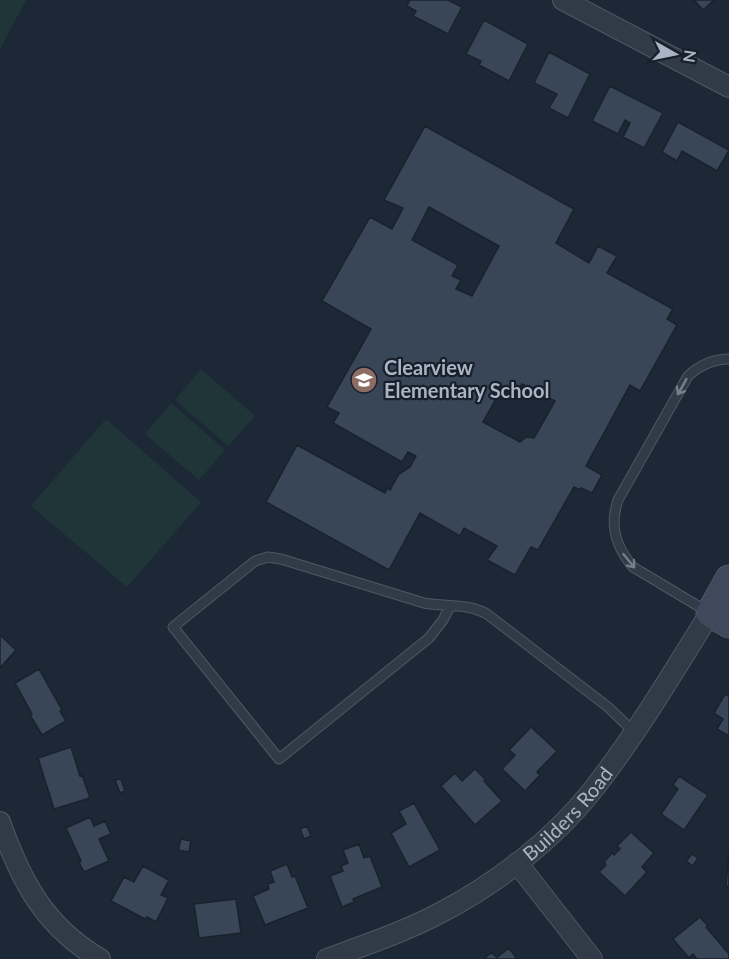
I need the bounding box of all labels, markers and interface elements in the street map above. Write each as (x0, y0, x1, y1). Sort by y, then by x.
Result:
north arrow (645, 24, 705, 84)
text: N (680, 49, 701, 64)
place label: Clearview Elementary School (384, 355, 549, 402)
school or university icon: Clearview Elementary School (349, 365, 379, 395)
one-way arrow (676, 378, 688, 395)
one-way arrow (622, 553, 635, 569)
street label: Builders Road (517, 762, 617, 865)

